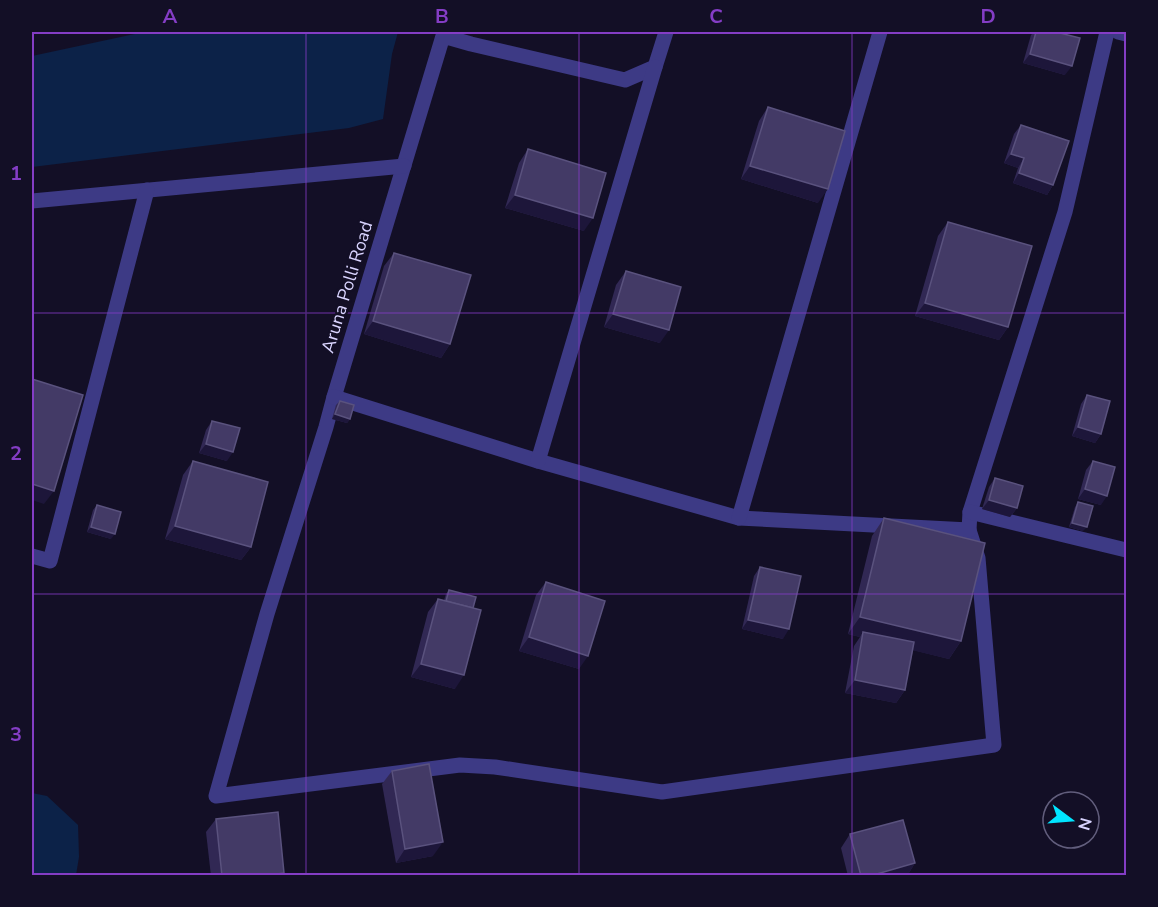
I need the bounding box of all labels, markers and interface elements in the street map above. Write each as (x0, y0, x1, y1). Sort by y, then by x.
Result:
text: A (163, 3, 178, 30)
text: B (435, 3, 449, 30)
text: C (709, 3, 723, 30)
text: D (980, 3, 996, 30)
text: 1 (10, 160, 22, 187)
street label: Aruna Polli Road (316, 218, 378, 356)
text: 2 (10, 440, 22, 467)
text: 3 (10, 721, 22, 748)
north arrow (1041, 790, 1101, 850)
text: N (1072, 815, 1097, 833)

